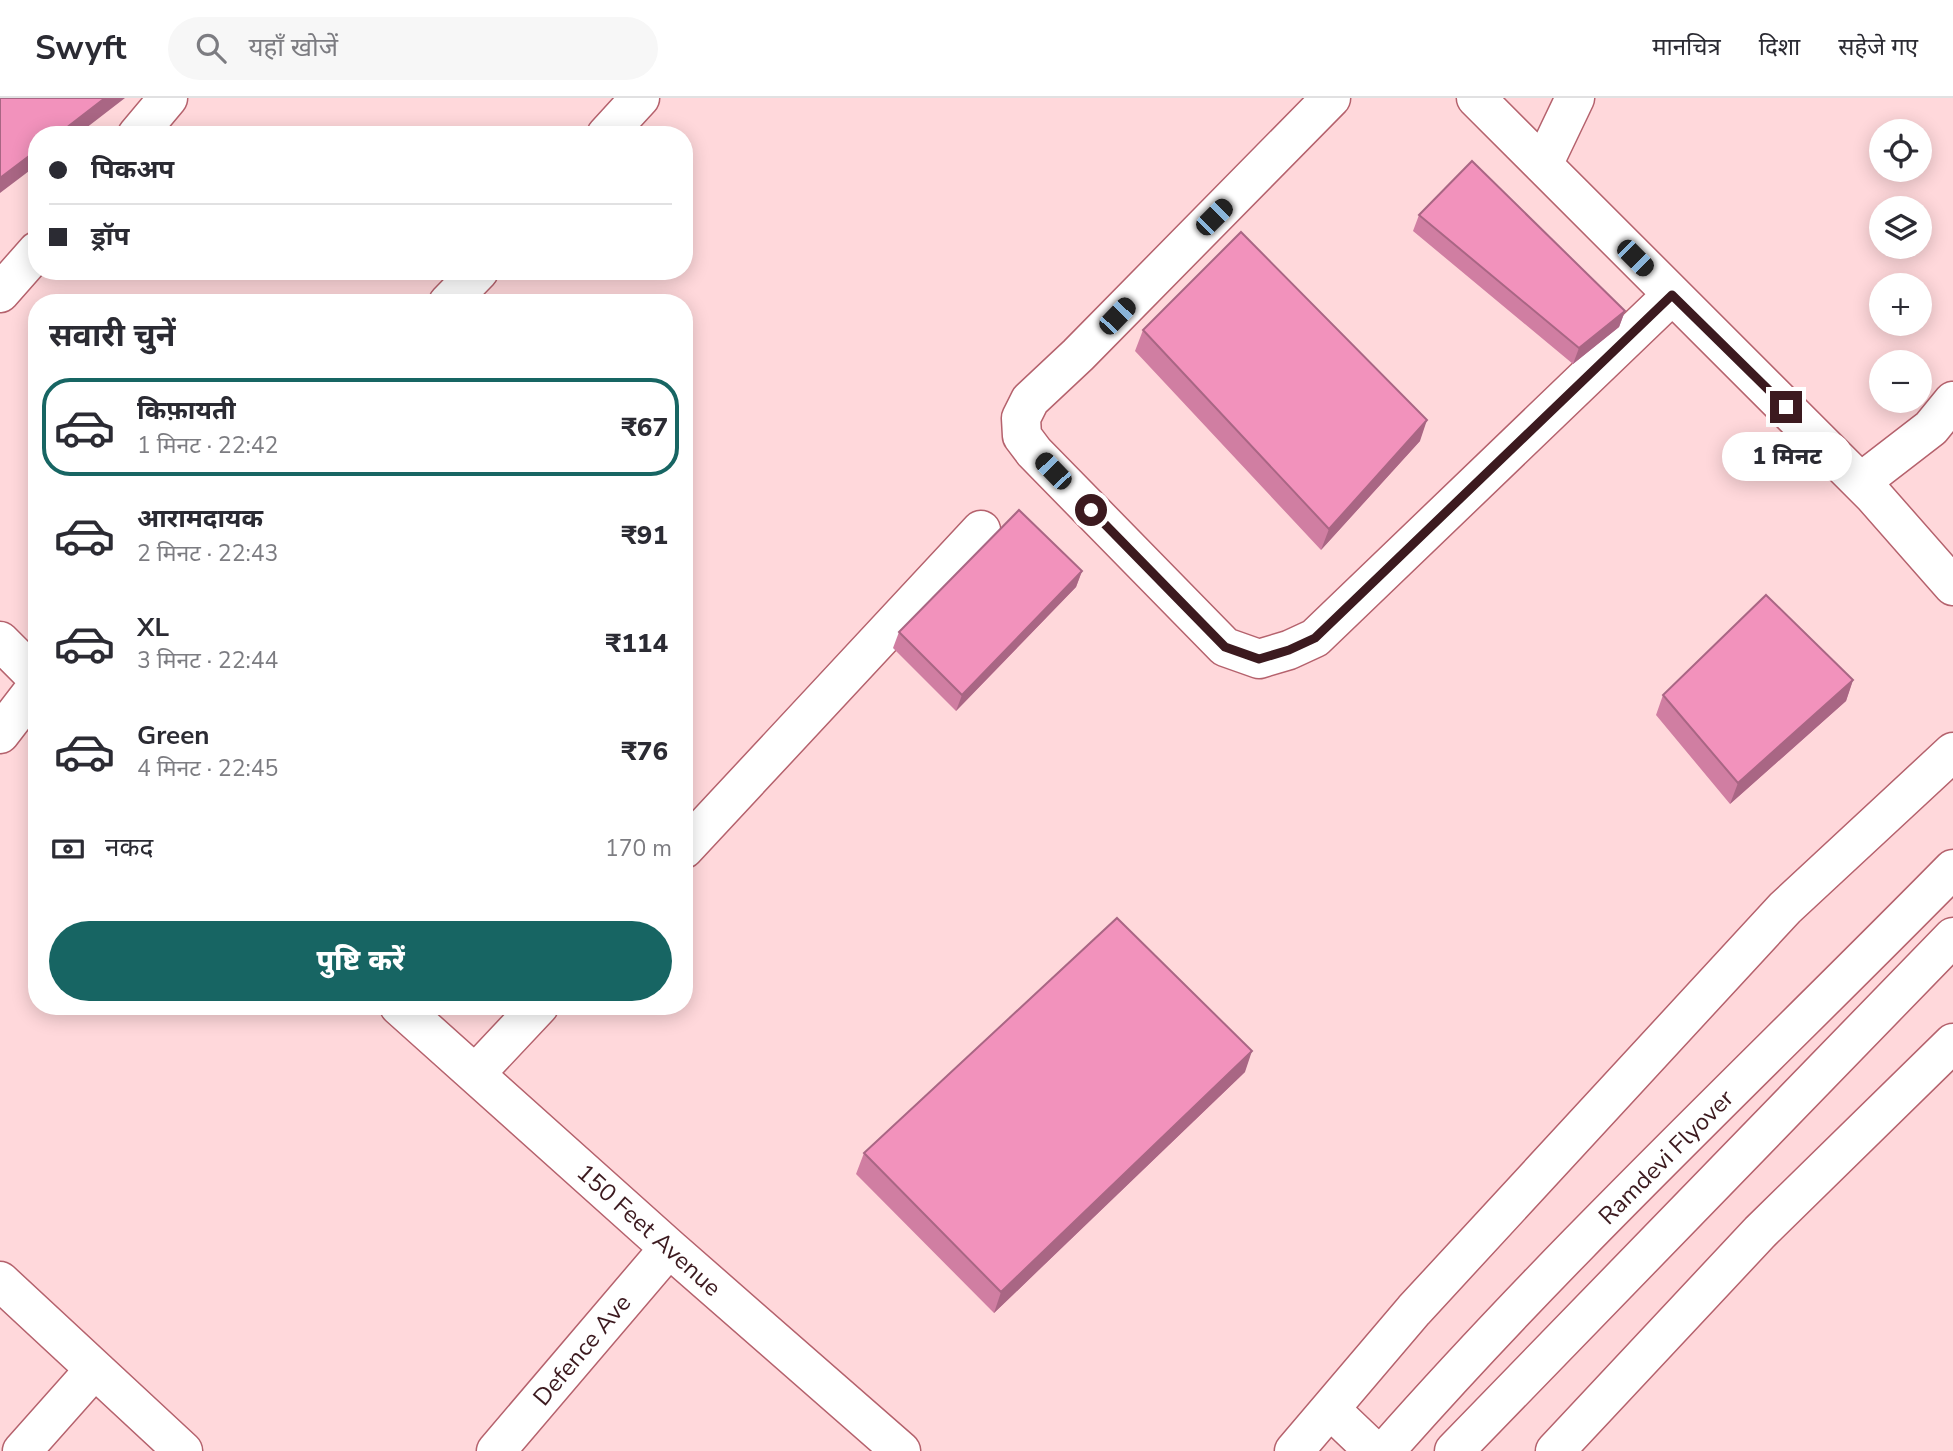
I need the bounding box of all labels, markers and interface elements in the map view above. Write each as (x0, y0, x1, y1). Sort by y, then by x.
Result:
search box (168, 17, 658, 80)
text: Swyft (35, 26, 126, 71)
icon: search (192, 29, 230, 67)
text: यहाँ खोजें (248, 30, 338, 65)
text: मानचित्र (1652, 31, 1721, 63)
text: दिशा (1759, 31, 1800, 63)
text: सहेजे गए (1838, 31, 1918, 63)
map controls (1869, 119, 1932, 413)
button: locate (1869, 119, 1932, 182)
text: पिकअप (91, 152, 174, 187)
car (1192, 195, 1237, 239)
button: layers (1869, 196, 1932, 259)
text: ड्रॉप (91, 219, 129, 254)
car (1613, 236, 1658, 280)
button: + (1869, 273, 1932, 336)
car (1095, 294, 1140, 338)
text: सवारी चुनें (49, 314, 175, 357)
button: − (1869, 350, 1932, 413)
route end (1770, 391, 1802, 423)
text: किफ़ायती (137, 393, 236, 428)
icon: car (53, 396, 116, 459)
text: ₹67 (621, 410, 668, 445)
text: 1 मिनट · 22:42 (137, 430, 278, 461)
callout: 1 मिनट (1721, 432, 1851, 480)
text: 1 मिनट (1752, 441, 1822, 472)
car (1031, 449, 1076, 493)
route start (1075, 494, 1107, 526)
text: आरामदायक (137, 501, 263, 536)
icon: car (53, 504, 116, 567)
text: ₹91 (621, 518, 668, 553)
text: 2 मिनट · 22:43 (137, 538, 278, 569)
text: XL (137, 610, 169, 645)
icon: car (53, 612, 116, 675)
text: ₹114 (606, 626, 668, 661)
text: 3 मिनट · 22:44 (137, 645, 278, 676)
text: Green (137, 718, 210, 753)
icon: car (53, 720, 116, 783)
text: ₹76 (621, 734, 668, 769)
text: 4 मिनट · 22:45 (137, 753, 278, 784)
icon: cash (49, 830, 87, 868)
text: नकद (105, 830, 153, 865)
text: 170 m (605, 833, 672, 864)
button: पुष्टि करें (49, 921, 672, 1001)
street label: Ramdevi Flyover (1591, 1082, 1741, 1232)
street label: 150 Feet Avenue (570, 1157, 728, 1303)
street label: Defence Ave (526, 1288, 638, 1412)

